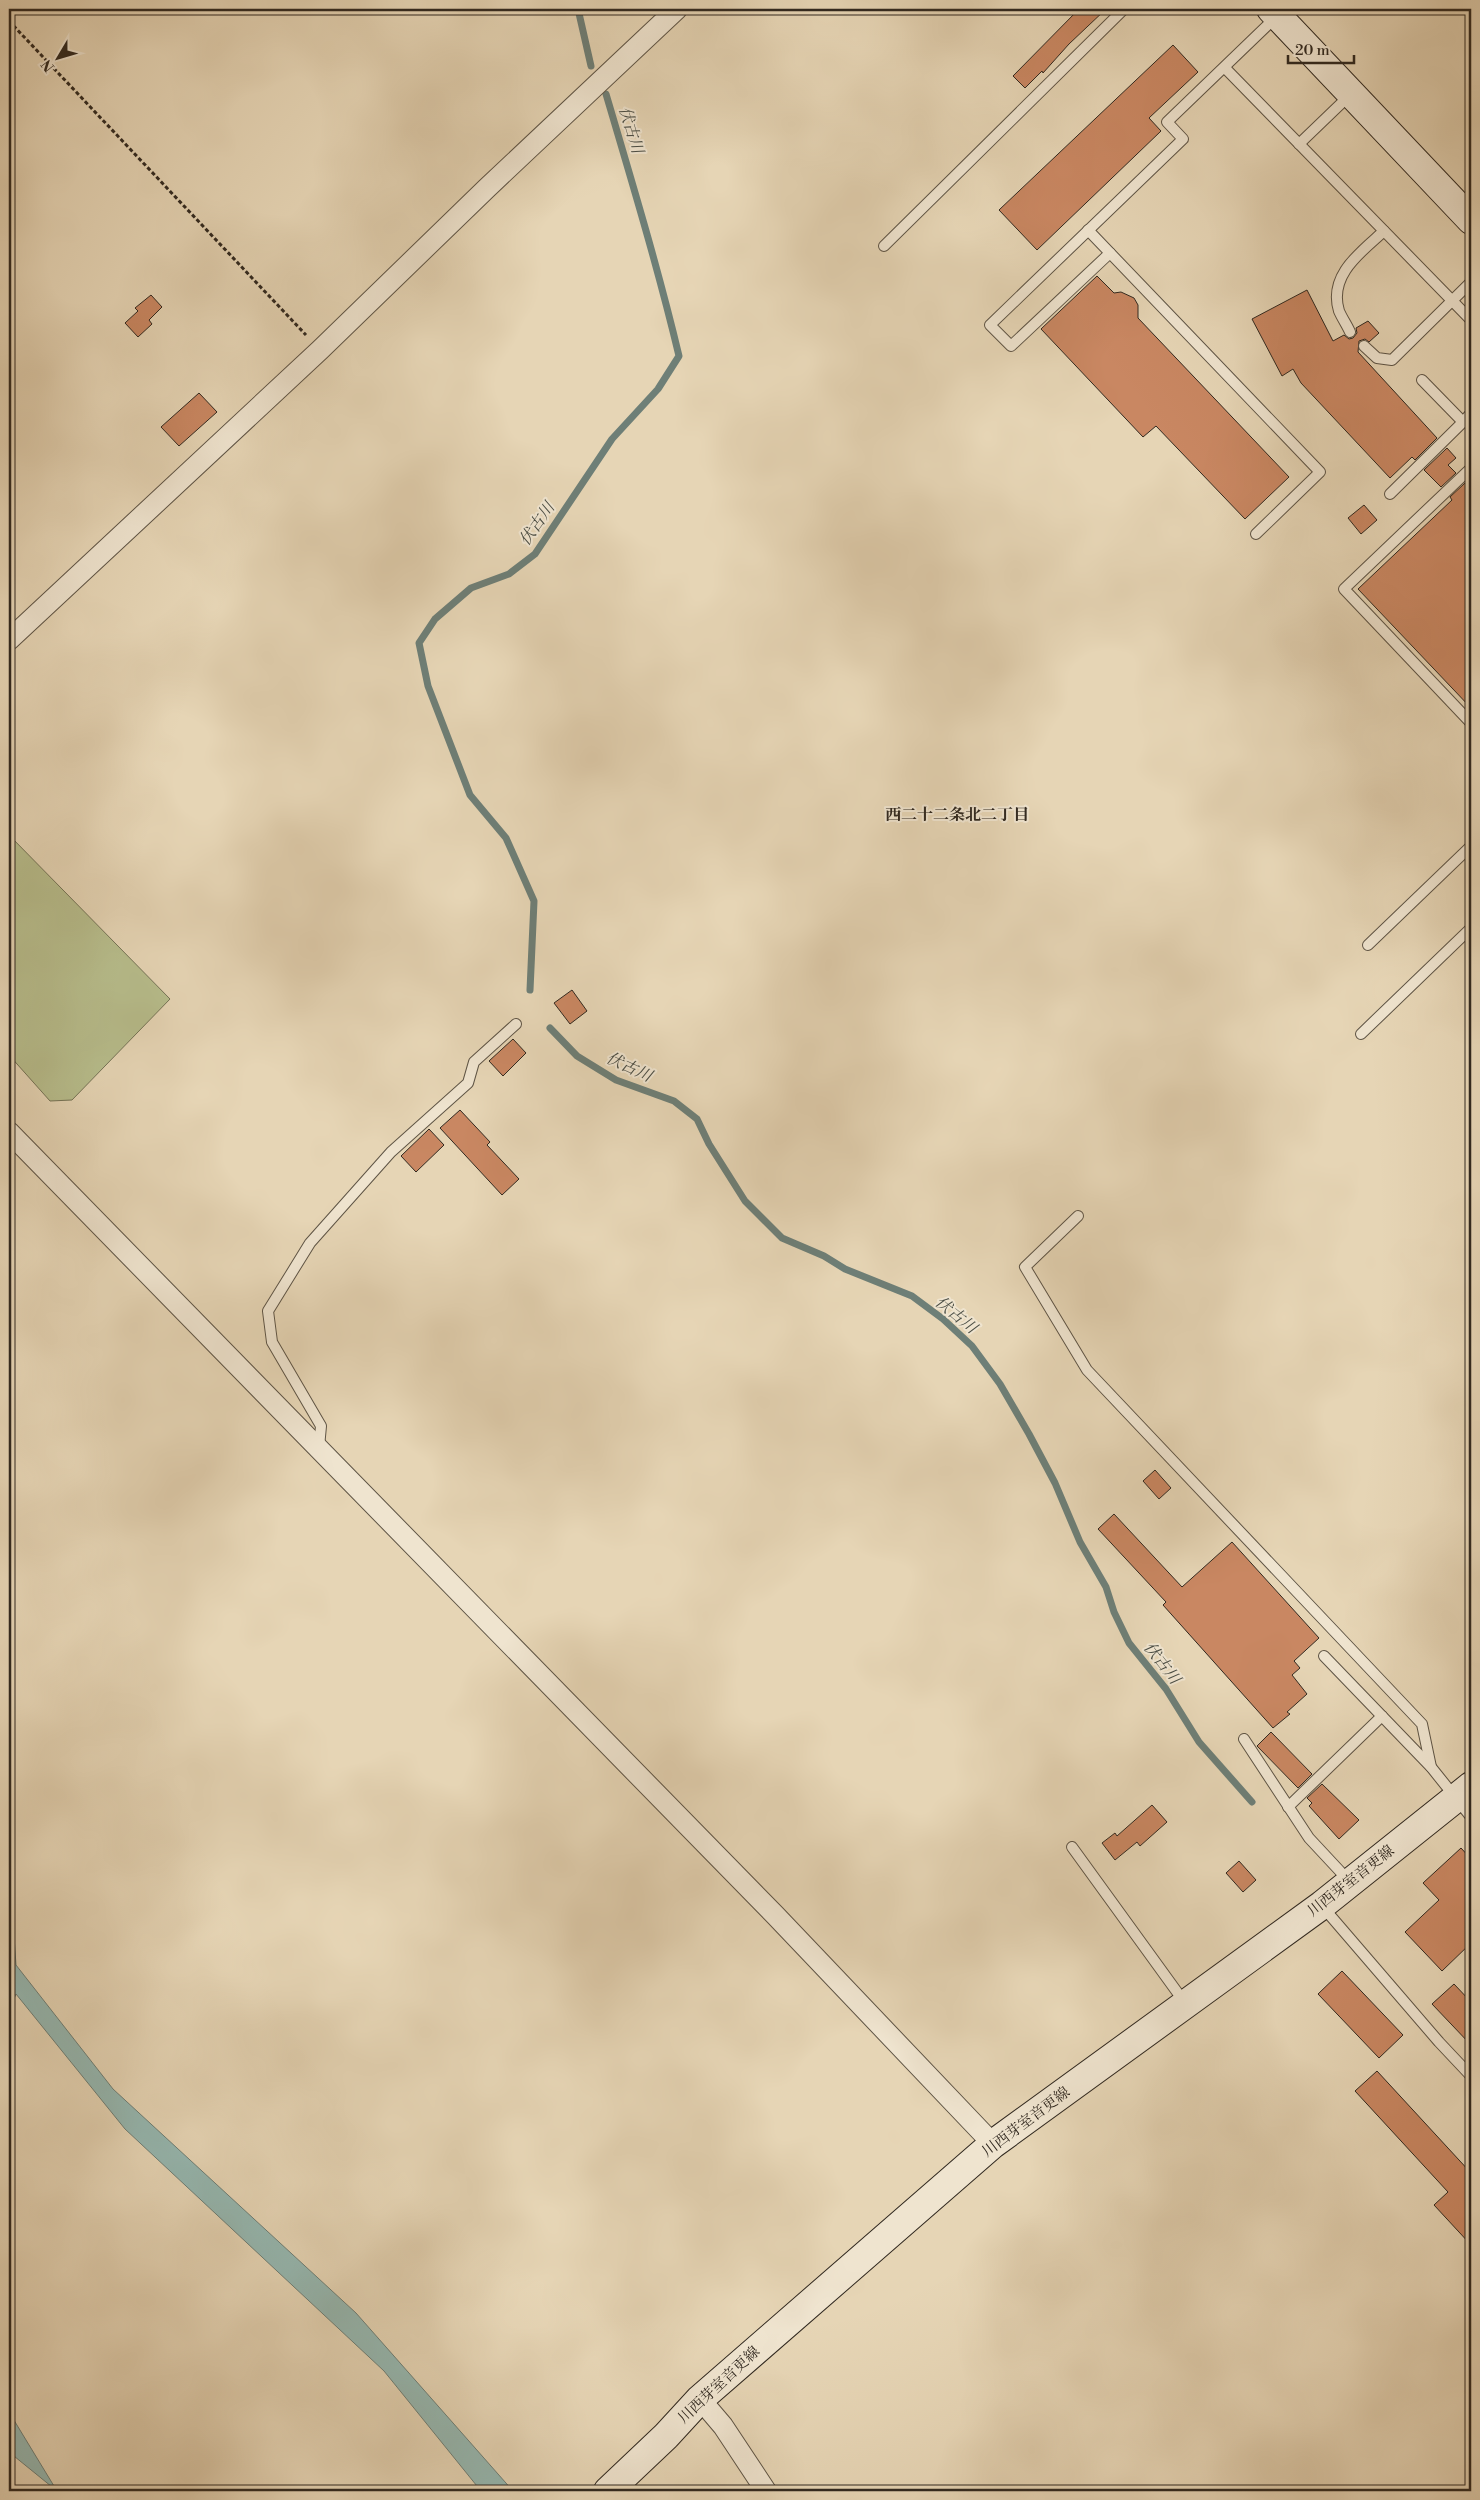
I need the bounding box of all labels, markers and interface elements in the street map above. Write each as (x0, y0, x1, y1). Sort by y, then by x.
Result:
north arrow (32, 32, 82, 82)
scale bar (1288, 32, 1354, 64)
text: 20 m (1295, 41, 1330, 60)
text: N (38, 55, 59, 75)
water label: 伏古川 (614, 104, 648, 158)
water label: 伏古川 (515, 497, 560, 549)
district label: 西二十二条北二丁目 (885, 805, 1029, 825)
water label: 伏古川 (603, 1048, 657, 1087)
water label: 伏古川 (931, 1292, 982, 1339)
water label: 伏古川 (1139, 1638, 1186, 1690)
street label: 川西芽室音更線 (1304, 1841, 1398, 1921)
street label: 川西芽室音更線 (978, 2083, 1074, 2161)
street label: 川西芽室音更線 (674, 2342, 764, 2428)

